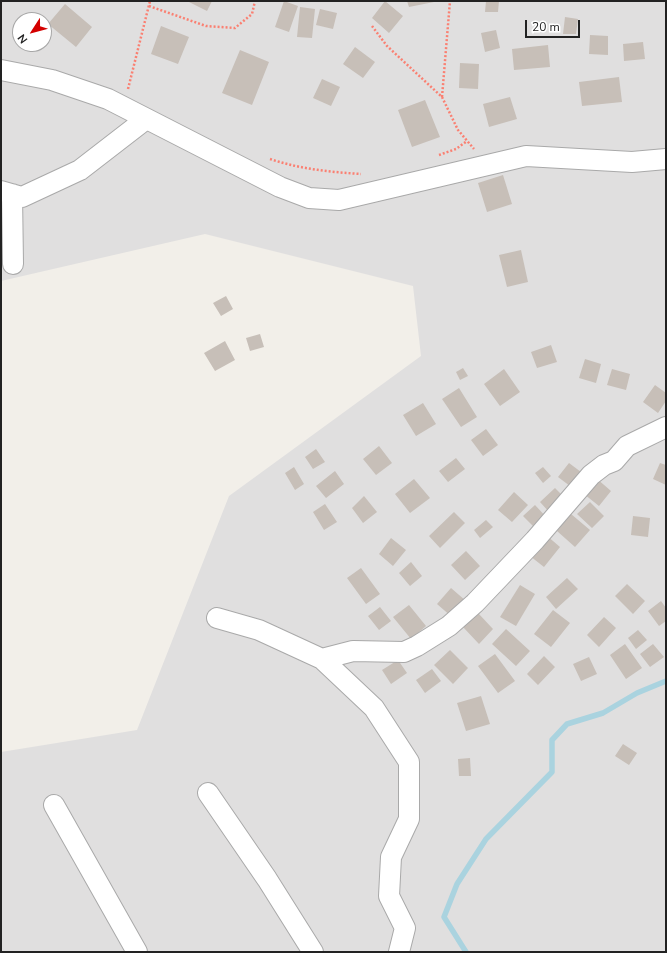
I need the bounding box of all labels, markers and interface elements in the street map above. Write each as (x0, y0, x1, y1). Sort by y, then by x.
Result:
north arrow (12, 12, 52, 52)
scale bar (527, 12, 582, 38)
text: 20 m (532, 19, 560, 35)
text: N (14, 31, 31, 47)

